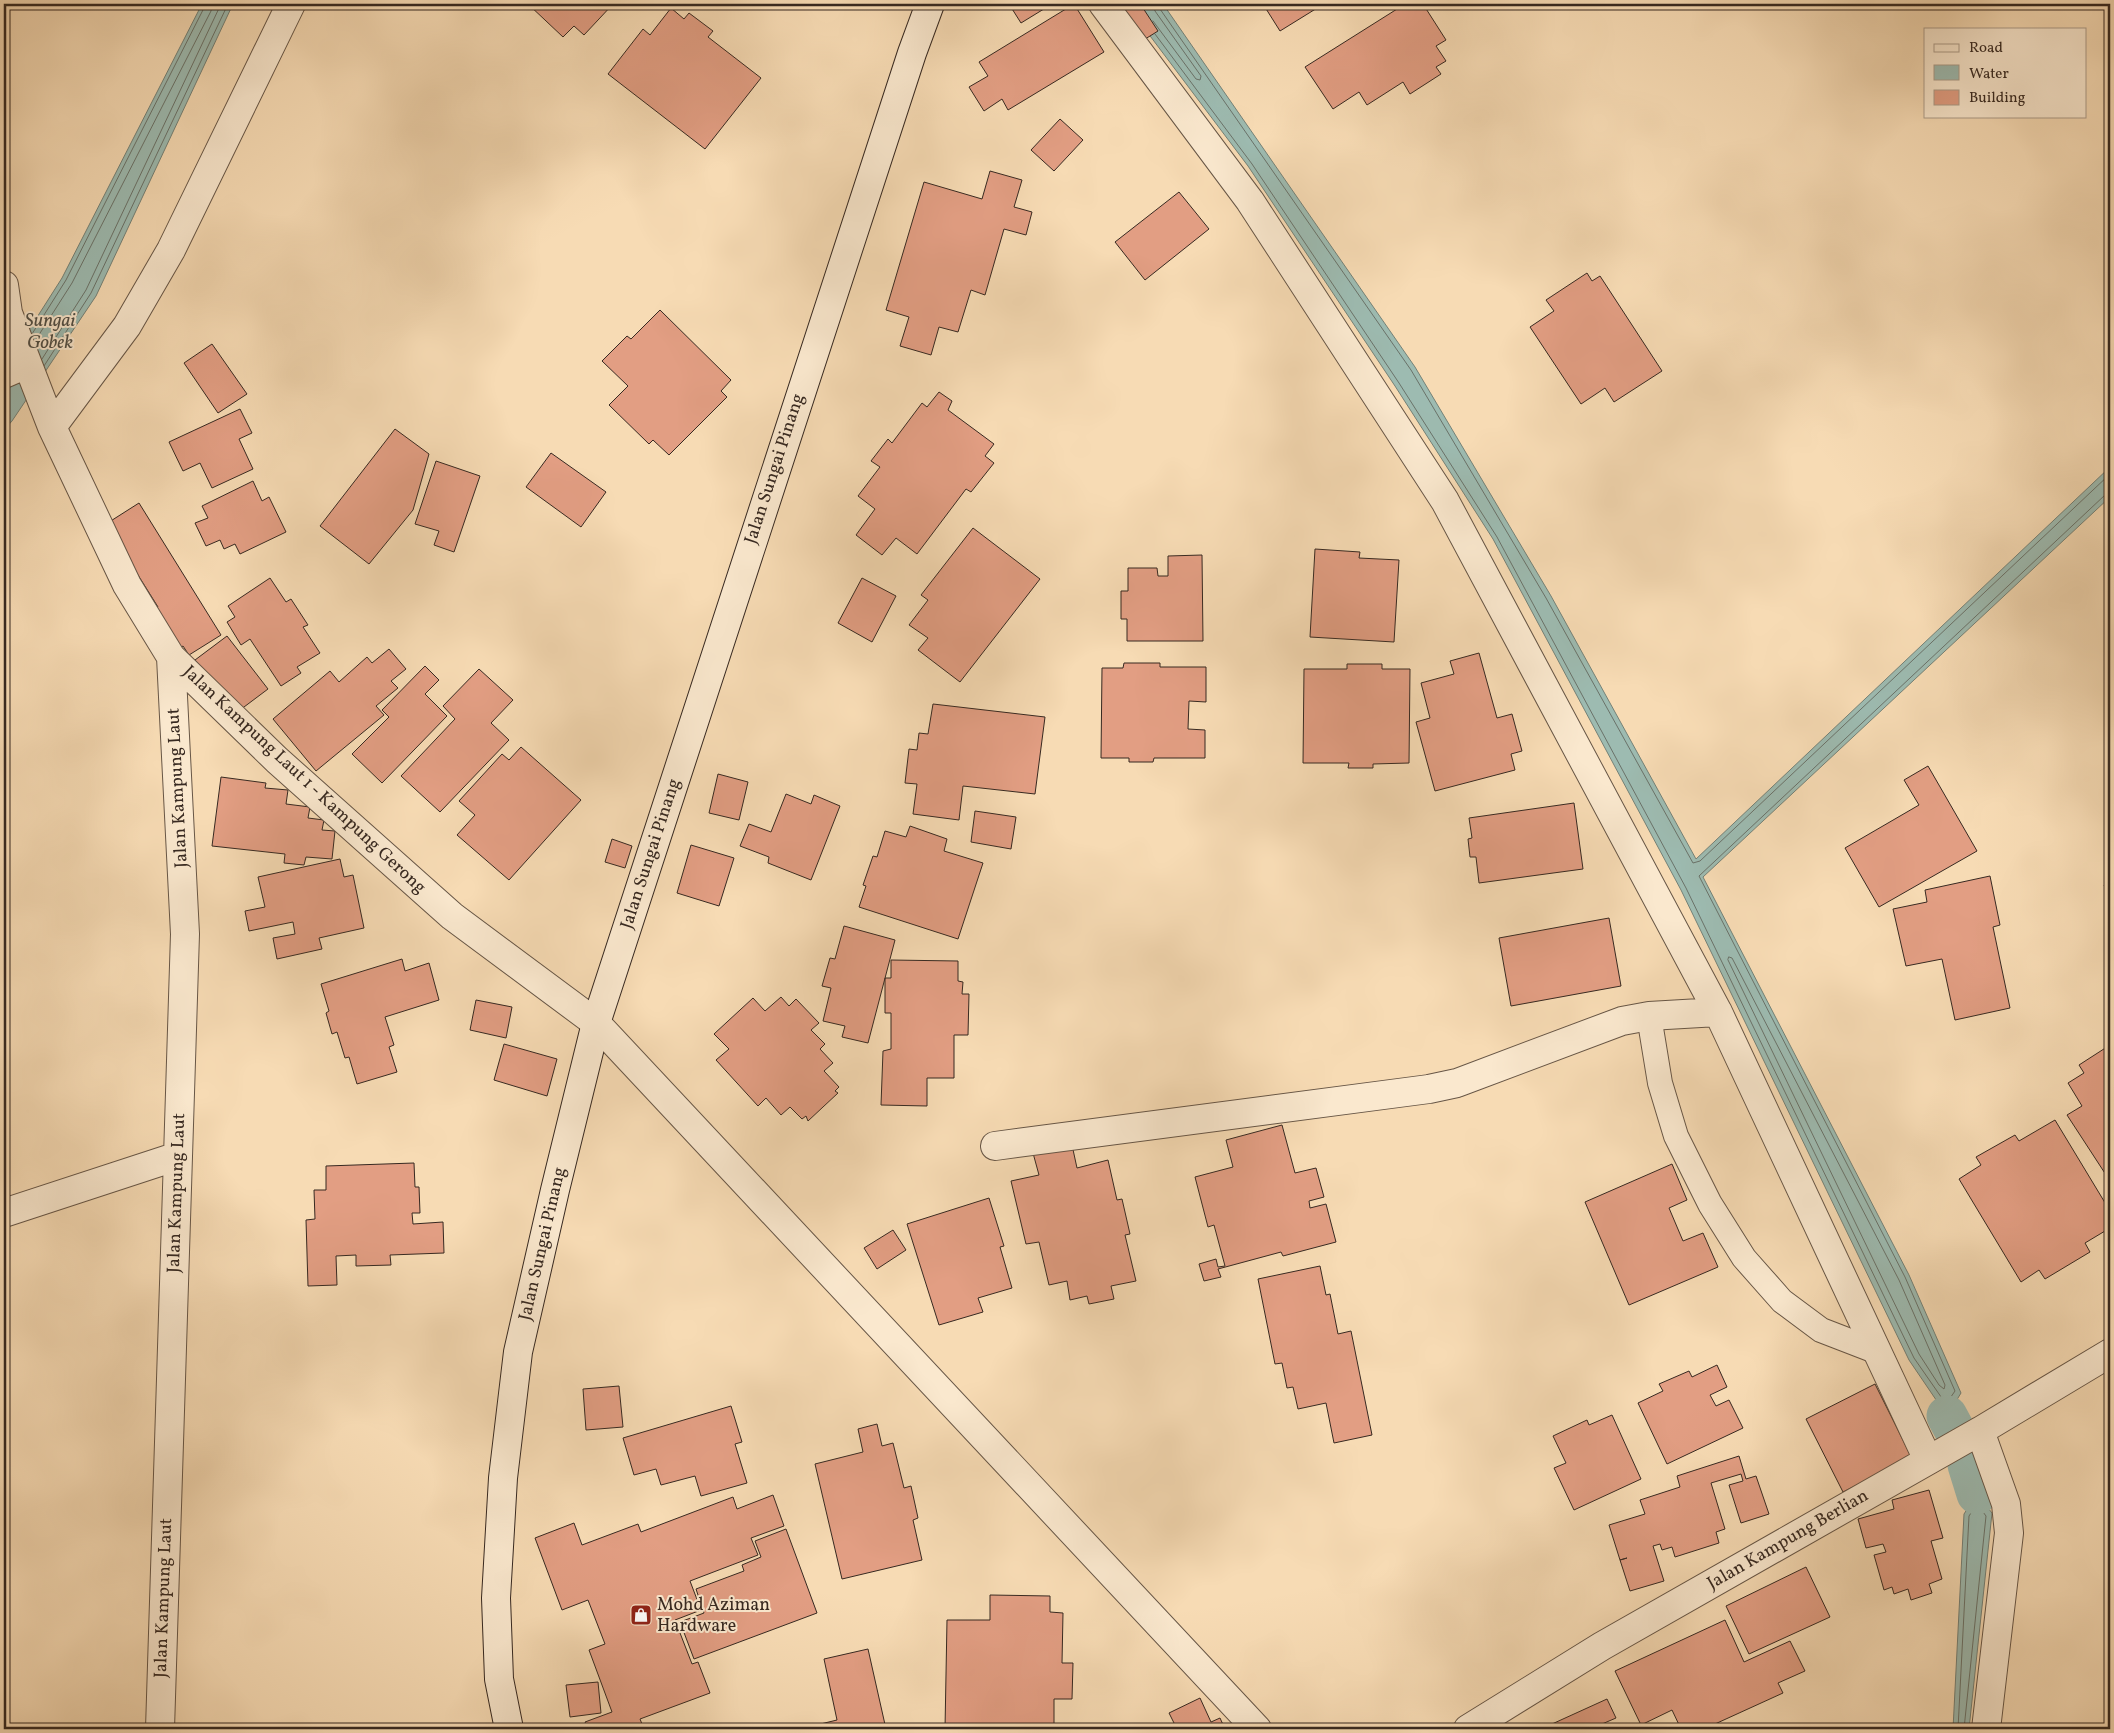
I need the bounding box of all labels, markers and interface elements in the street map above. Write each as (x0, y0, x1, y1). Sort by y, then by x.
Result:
legend (1924, 28, 2086, 118)
text: Road (1969, 38, 2003, 59)
text: Water (1969, 64, 2009, 85)
text: Building (1969, 88, 2026, 109)
water label: Sungai Gobek (25, 308, 75, 356)
street label: Jalan Sungai Pinang (739, 390, 811, 548)
street label: Jalan Kampung Laut 1 - Kampung Gerong (178, 661, 430, 899)
street label: Jalan Kampung Laut (163, 707, 193, 869)
street label: Jalan Sungai Pinang (615, 775, 687, 933)
street label: Jalan Kampung Laut (162, 1113, 192, 1273)
street label: Jalan Sungai Pinang (513, 1165, 573, 1323)
street label: Jalan Kampung Berlian (1703, 1483, 1873, 1596)
street label: Jalan Kampung Laut (149, 1518, 179, 1678)
place label: Mohd Aziman Hardware (657, 1593, 770, 1639)
shop icon: Mohd Aziman Hardware (629, 1603, 653, 1627)

